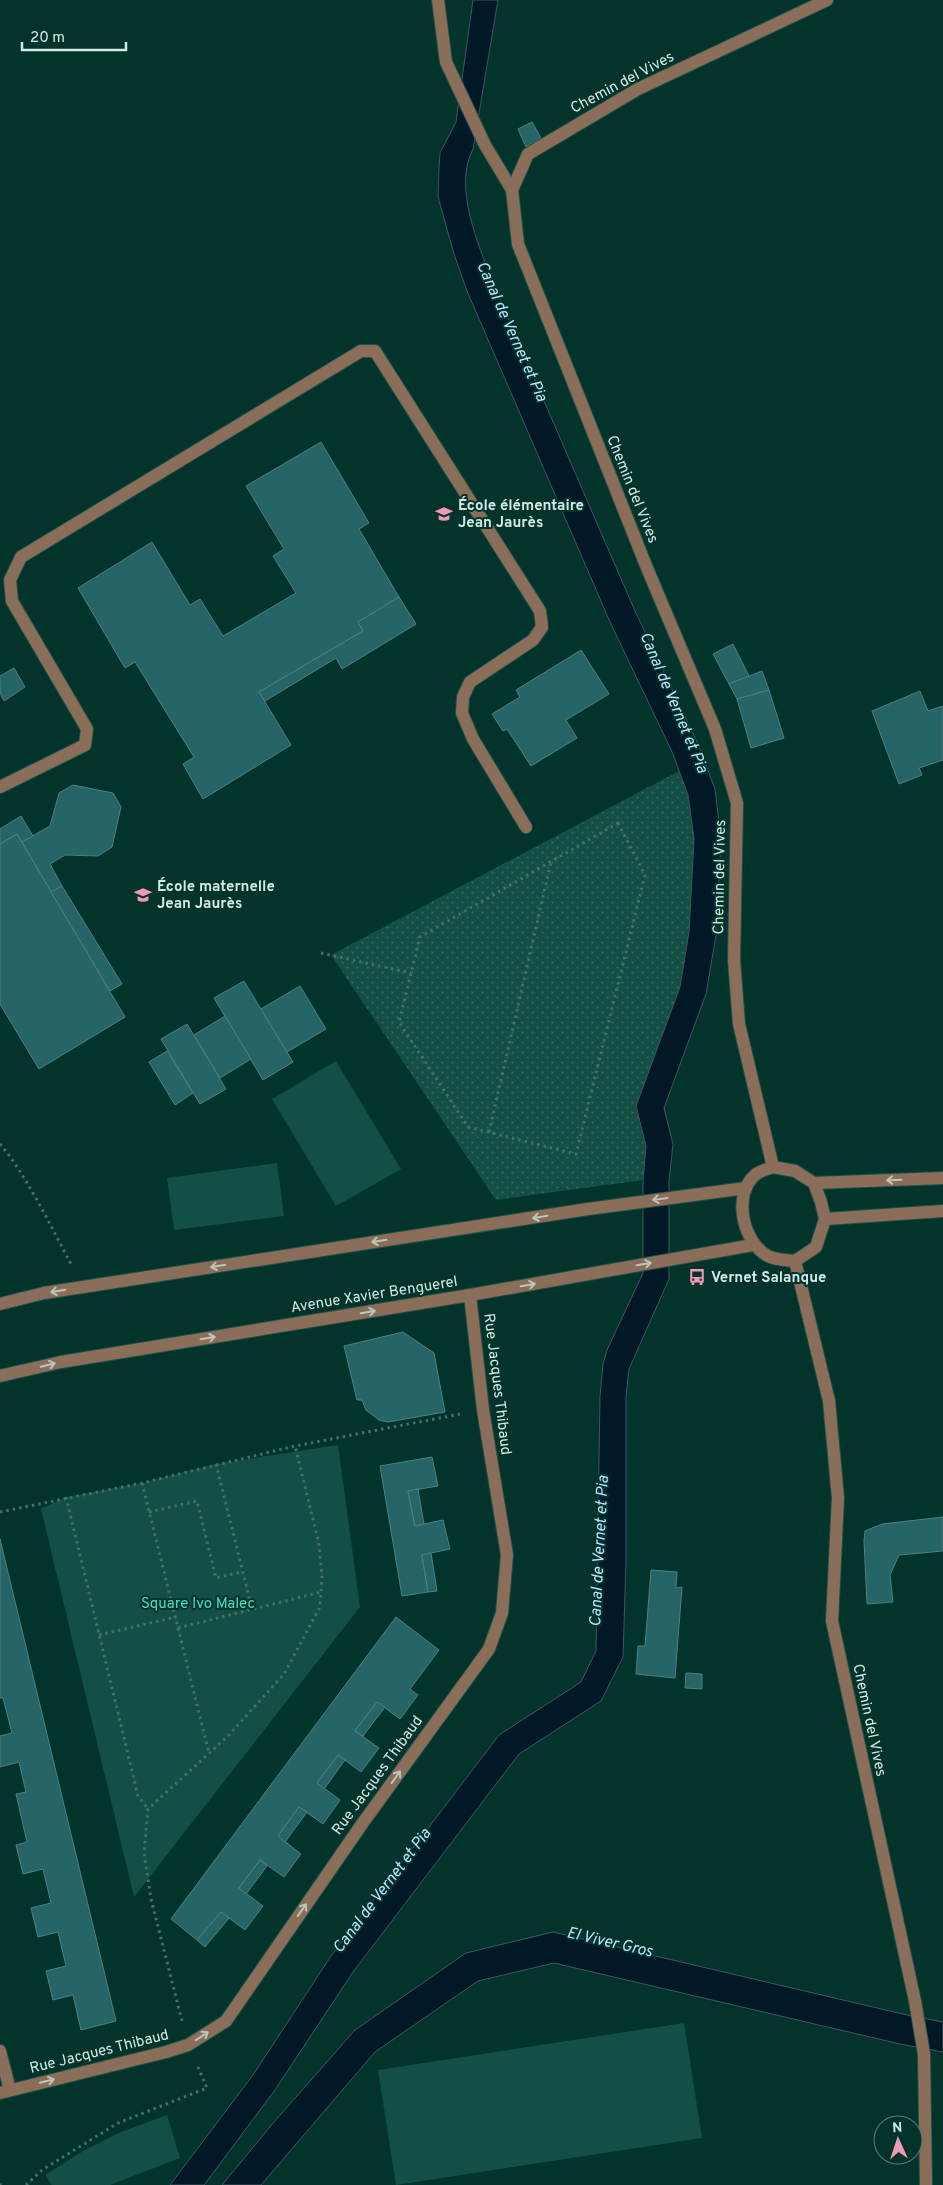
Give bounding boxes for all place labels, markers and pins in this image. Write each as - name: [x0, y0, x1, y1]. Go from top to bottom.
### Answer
- place label: École élémentaire Jean Jaurès: [458, 496, 584, 533]
- school or university icon: École élémentaire Jean Jaurès: [434, 504, 454, 524]
- place label: École maternelle Jean Jaurès: [157, 877, 275, 914]
- school or university icon: École maternelle Jean Jaurès: [133, 885, 153, 905]
- bus stop icon: Vernet Salanque: [687, 1267, 707, 1287]
- place label: Vernet Salanque: [711, 1269, 826, 1288]

